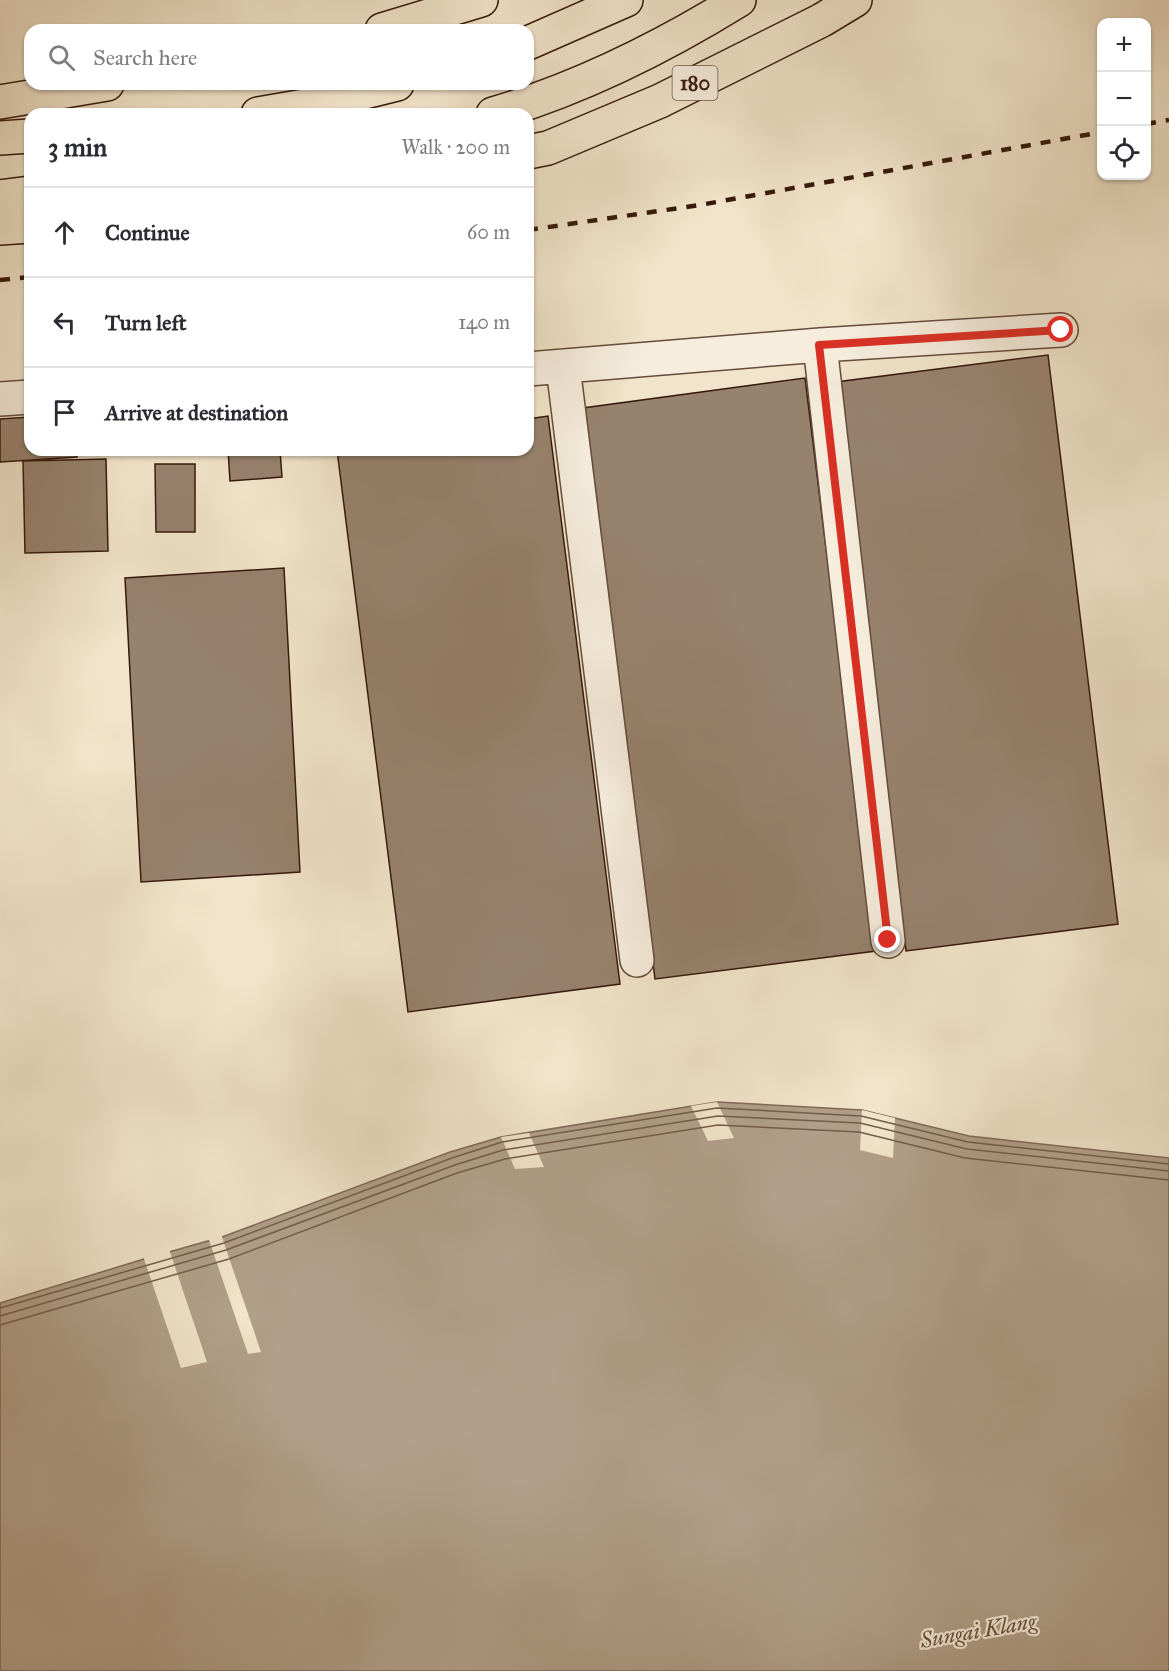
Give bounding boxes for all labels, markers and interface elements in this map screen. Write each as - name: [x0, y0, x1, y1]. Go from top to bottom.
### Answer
- map controls: [1097, 18, 1151, 180]
- button: +: [1097, 18, 1151, 72]
- search box: [24, 24, 534, 90]
- icon: search: [45, 41, 78, 74]
- text: Search here: [93, 44, 197, 71]
- road number: 180: [672, 66, 718, 100]
- button: −: [1097, 72, 1151, 126]
- button: locate: [1097, 126, 1151, 180]
- text: 3 min: [48, 131, 107, 163]
- text: Walk · 200 m: [402, 135, 510, 159]
- icon: ahead: [48, 216, 81, 249]
- text: Continue: [105, 219, 190, 246]
- text: 60 m: [467, 220, 510, 244]
- icon: left: [48, 306, 81, 339]
- text: Turn left: [105, 309, 187, 336]
- text: 140 m: [458, 310, 510, 334]
- route start: [1047, 316, 1073, 342]
- icon: arrive: [48, 396, 81, 429]
- text: Arrive at destination: [105, 399, 288, 426]
- route end: [874, 926, 900, 952]
- water label: Sungai Klang: [917, 1607, 1040, 1654]

